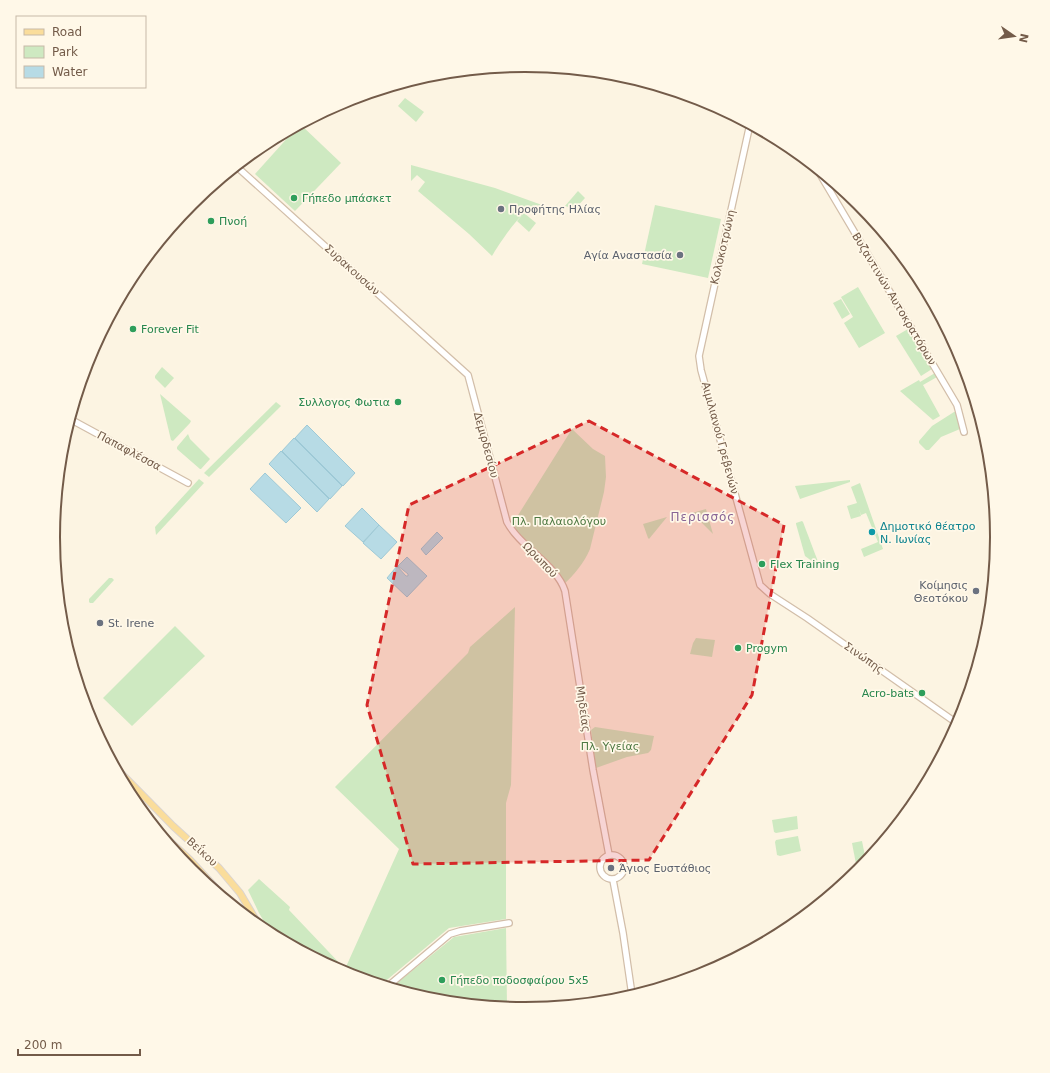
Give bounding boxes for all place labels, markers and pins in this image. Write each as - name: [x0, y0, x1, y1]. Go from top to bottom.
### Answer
- place label: Γήπεδο μπάσκετ: [302, 192, 392, 205]
- marker: Γήπεδο μπάσκετ: [289, 193, 299, 203]
- place label: Προφήτης Ηλίας: [509, 203, 601, 216]
- marker: Προφήτης Ηλίας: [496, 204, 506, 214]
- place label: Πνοή: [219, 215, 247, 228]
- marker: Πνοή: [206, 216, 216, 226]
- place label: Αγία Αναστασία: [584, 249, 672, 262]
- marker: Αγία Αναστασία: [675, 250, 685, 260]
- place label: Forever Fit: [141, 323, 200, 336]
- marker: Forever Fit: [128, 324, 138, 334]
- place label: Συλλογος Φωτια: [298, 396, 390, 409]
- marker: Συλλογος Φωτια: [393, 397, 403, 407]
- place label: Δημοτικό θέατρο Ν. Ιωνίας: [880, 520, 976, 546]
- marker: Δημοτικό θέατρο Ν. Ιωνίας: [867, 527, 877, 537]
- place label: Flex Training: [770, 558, 839, 571]
- marker: Flex Training: [757, 559, 767, 569]
- place label: Κοίμησις Θεοτόκου: [914, 579, 968, 605]
- marker: Κοίμησις Θεοτόκου: [971, 586, 981, 596]
- place label: St. Irene: [108, 617, 155, 630]
- marker: St. Irene: [95, 618, 105, 628]
- place label: Progym: [746, 642, 788, 655]
- marker: Progym: [733, 643, 743, 653]
- place label: Acro-bats: [862, 687, 914, 700]
- marker: Acro-bats: [917, 688, 927, 698]
- place label: Άγιος Ευστάθιος: [619, 862, 711, 875]
- marker: Άγιος Ευστάθιος: [606, 863, 616, 873]
- place label: Γήπεδο ποδοσφαίρου 5x5: [450, 974, 589, 987]
- marker: Γήπεδο ποδοσφαίρου 5x5: [437, 975, 447, 985]

